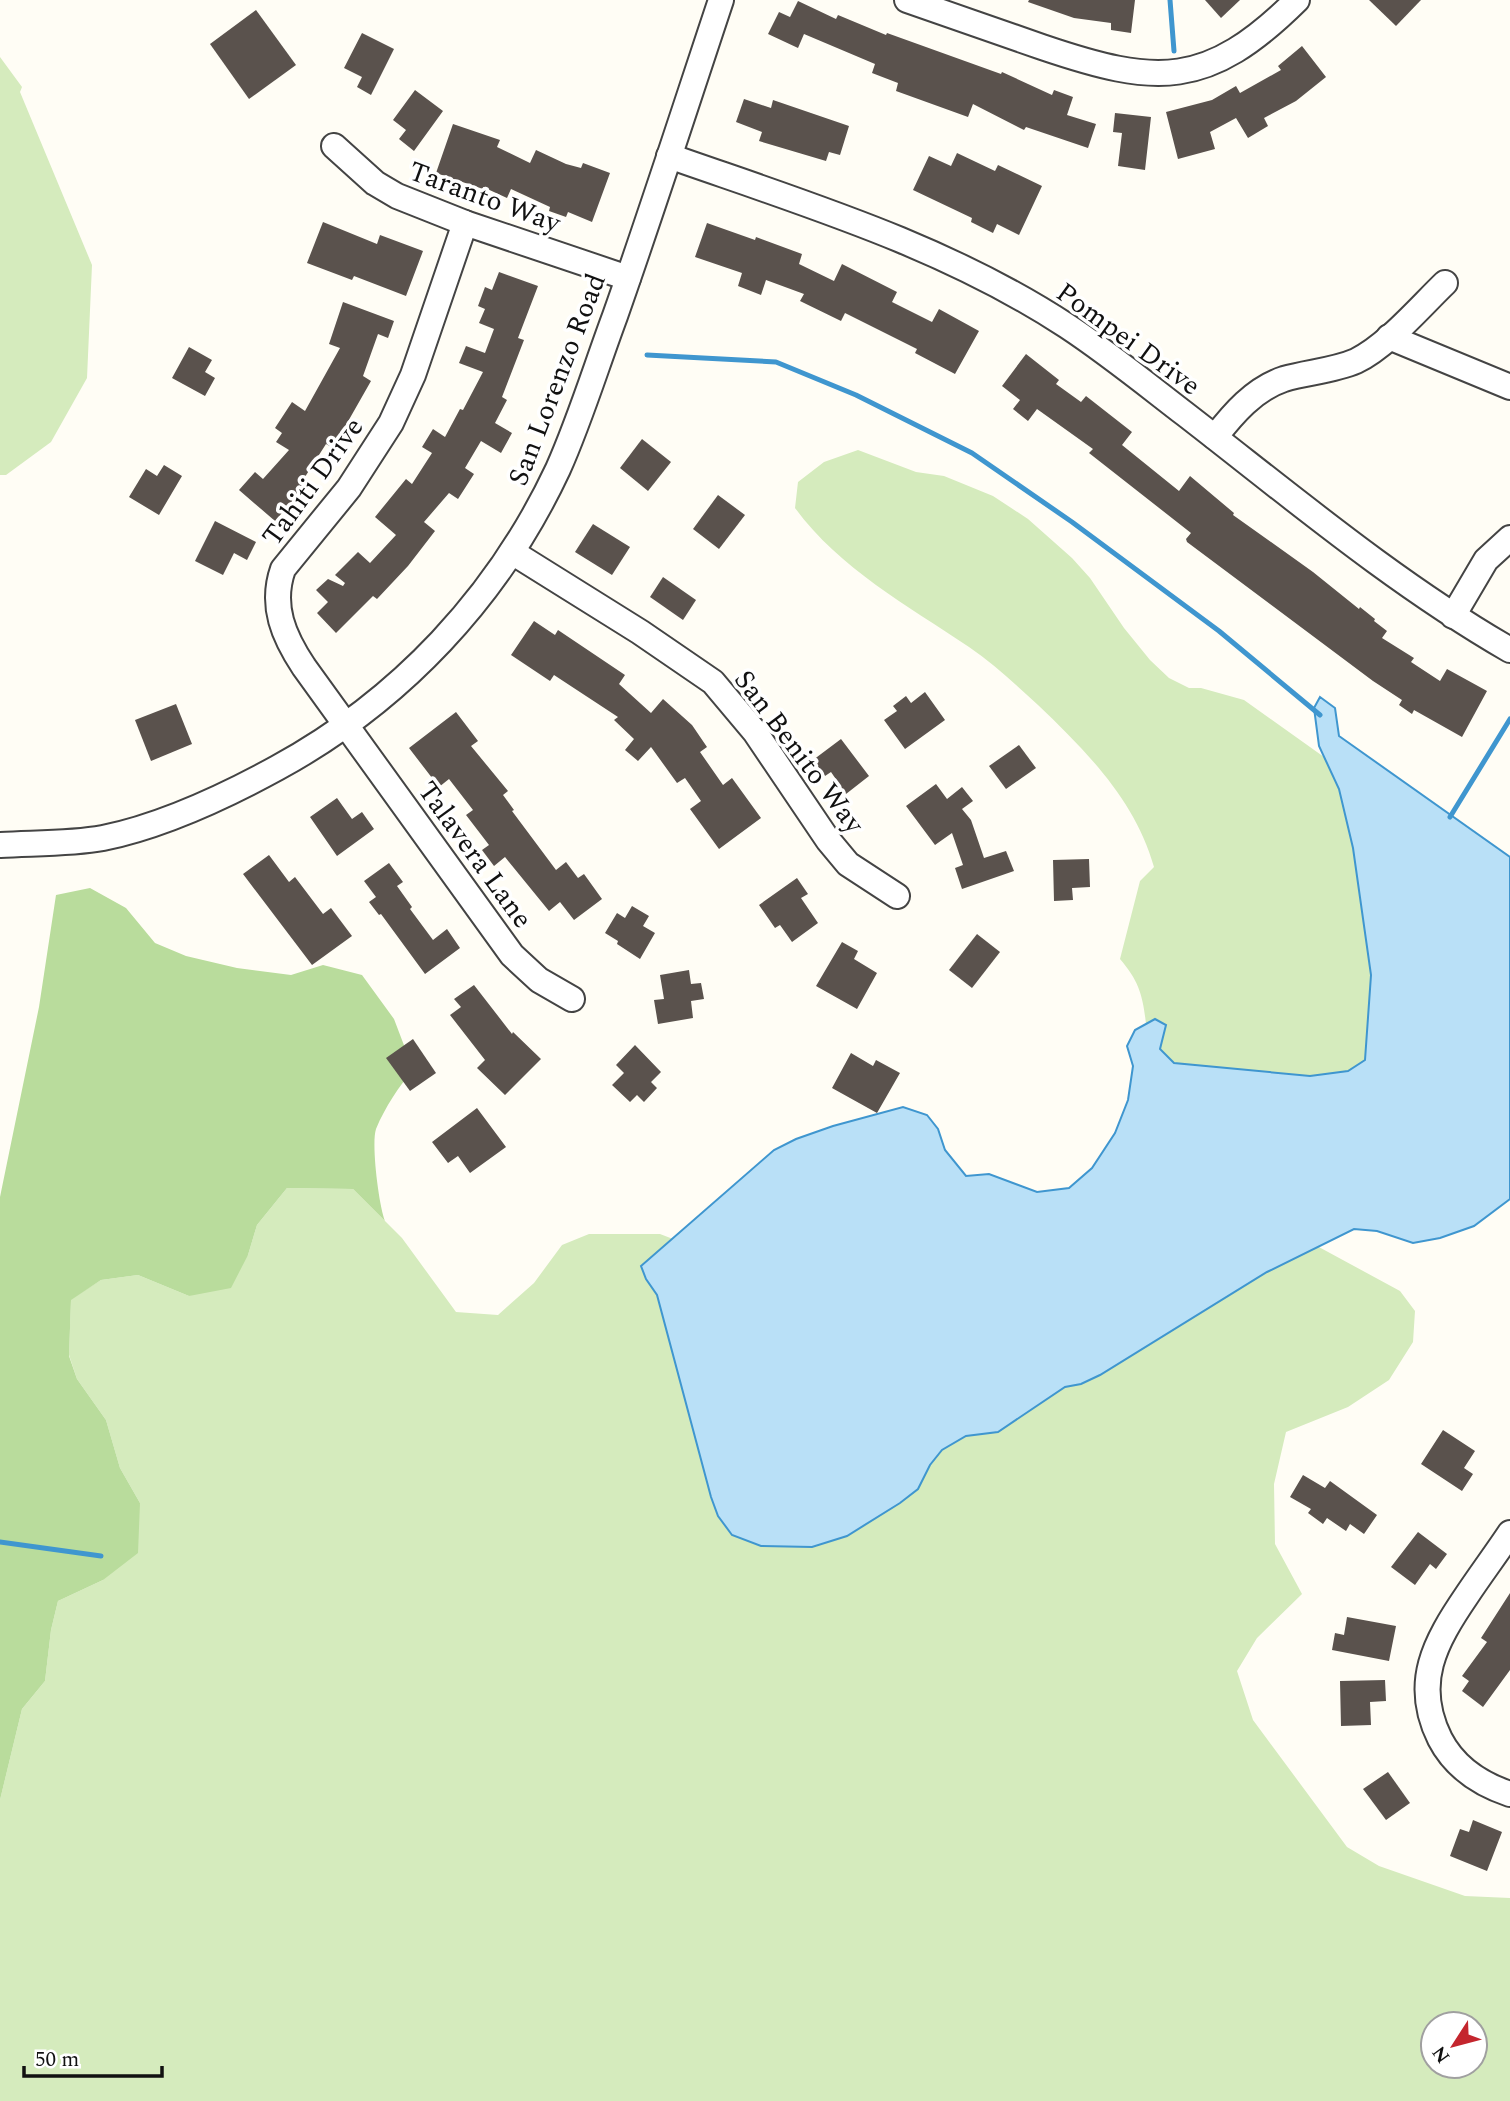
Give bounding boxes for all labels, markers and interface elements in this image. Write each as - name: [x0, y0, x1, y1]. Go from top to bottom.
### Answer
- street label: Taranto Way: [403, 150, 568, 245]
- street label: San Lorenzo Road: [497, 267, 618, 492]
- street label: Pompei Drive: [1047, 272, 1210, 407]
- street label: Tahiti Drive: [252, 408, 375, 555]
- street label: San Benito Way: [723, 661, 876, 844]
- street label: Talavera Lane: [406, 772, 543, 938]
- north arrow: [1419, 2010, 1489, 2080]
- scale bar: [24, 2035, 163, 2078]
- text: N: [1425, 2039, 1458, 2069]
- text: 50 m: [35, 2044, 79, 2076]

